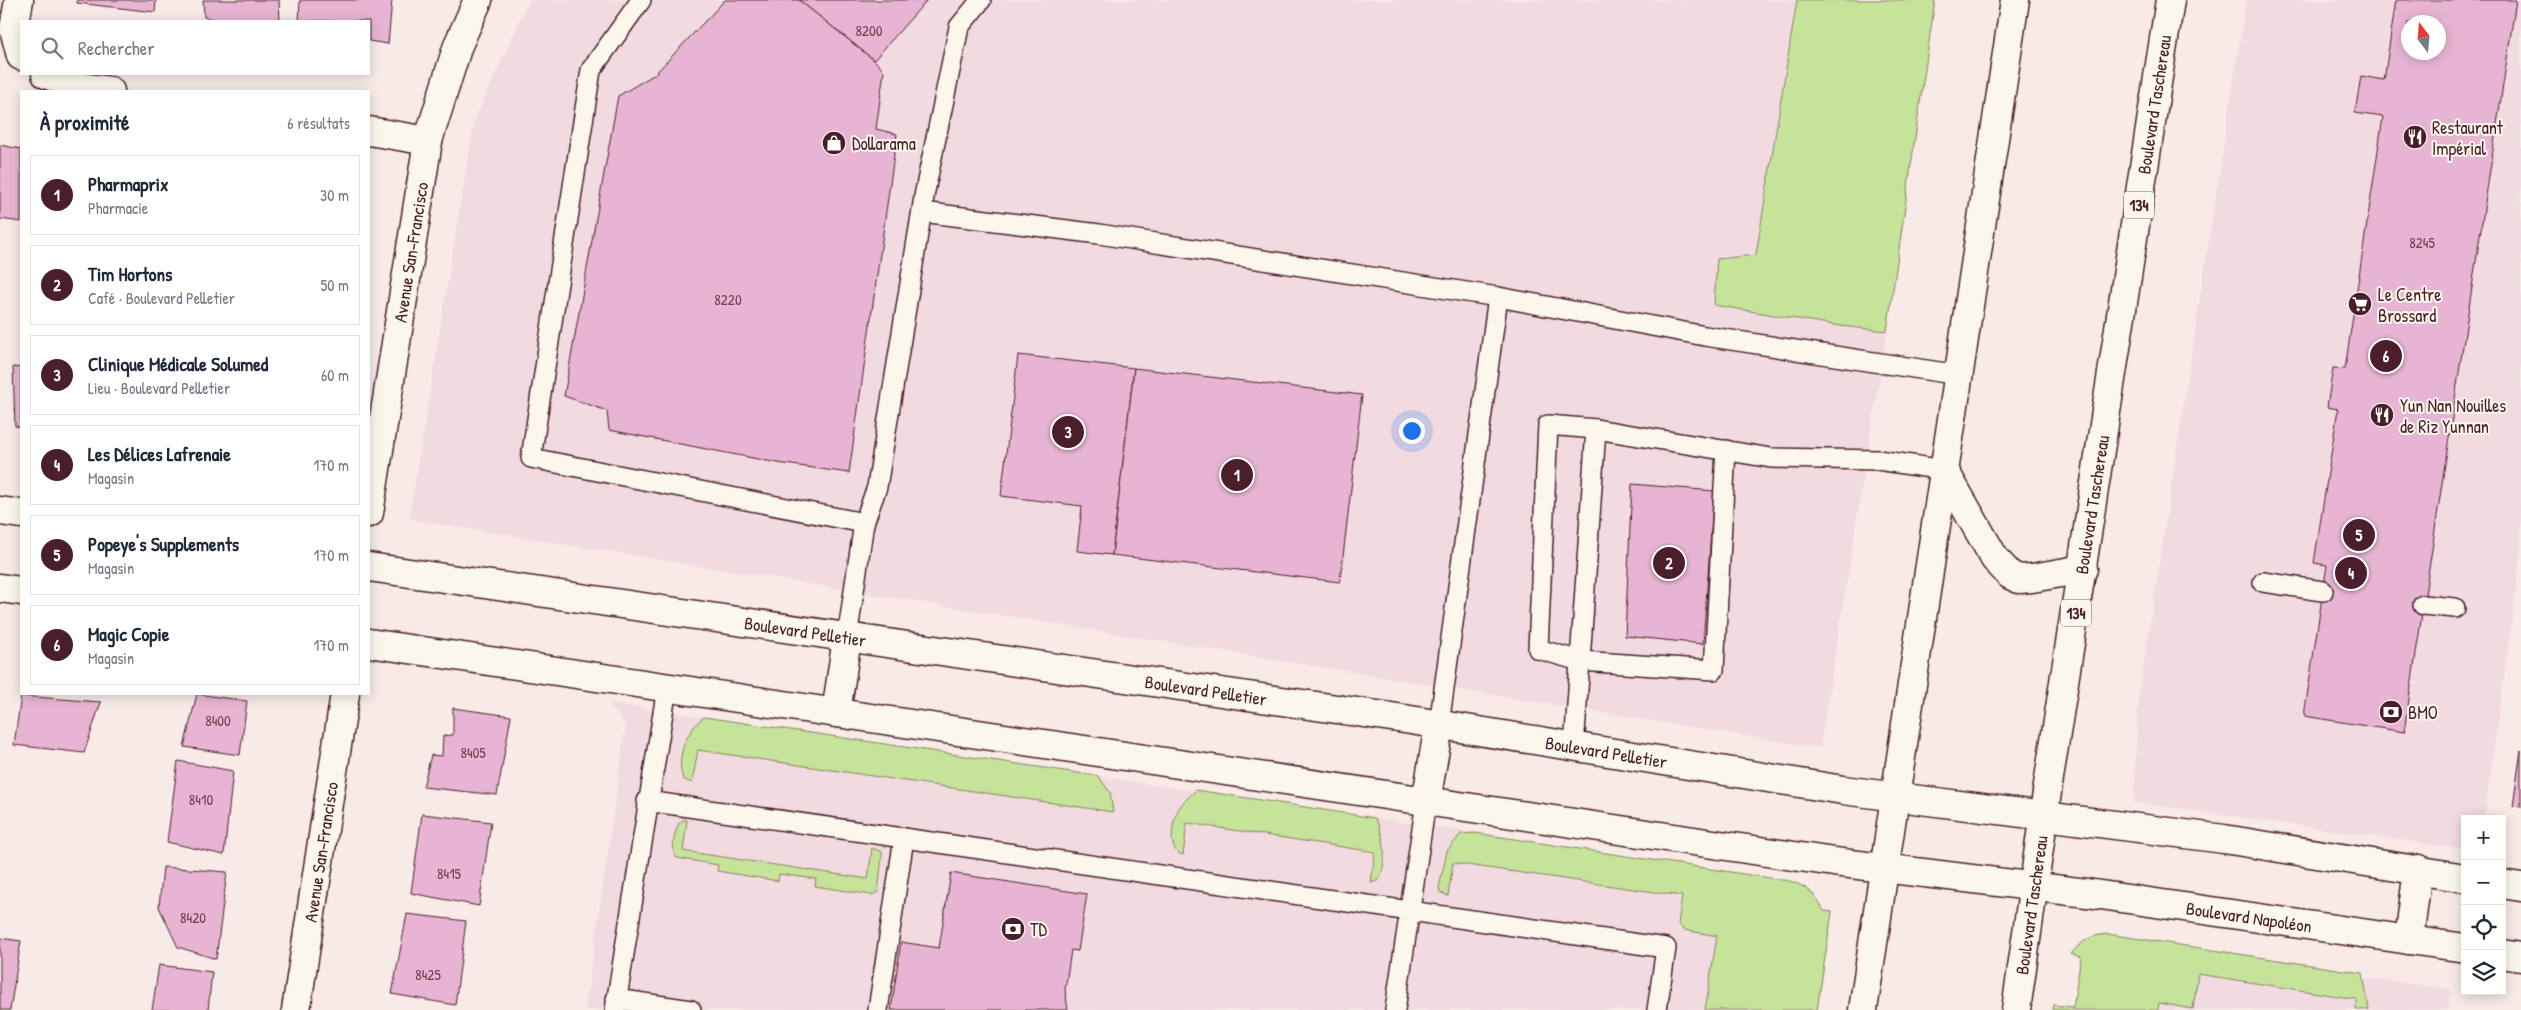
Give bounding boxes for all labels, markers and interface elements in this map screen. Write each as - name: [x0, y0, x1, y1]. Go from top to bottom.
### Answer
- north arrow: [2401, 15, 2446, 60]
- search box: [20, 20, 370, 75]
- house number: 8200: [856, 20, 883, 41]
- street label: Boulevard Taschereau: [2131, 33, 2177, 176]
- icon: search: [38, 34, 66, 62]
- text: Rechercher: [78, 35, 155, 61]
- text: À proximité: [40, 108, 129, 137]
- text: 6 résultats: [287, 112, 350, 134]
- place label: Restaurant Impérial: [2432, 115, 2504, 161]
- restaurant icon: Restaurant Impérial: [2402, 124, 2428, 150]
- shop icon: Dollarama: [821, 130, 847, 156]
- place label: Dollarama: [852, 131, 916, 156]
- text: Pharmaprix: [88, 171, 168, 197]
- street label: Avenue San-Francisco: [387, 180, 434, 324]
- text: 1: [54, 184, 60, 206]
- text: 30 m: [320, 184, 349, 206]
- road number: 134: [2124, 192, 2154, 218]
- text: Pharmacie: [88, 197, 148, 219]
- house number: 8245: [2409, 232, 2435, 253]
- text: Tim Hortons: [88, 261, 172, 287]
- text: 2: [53, 274, 61, 296]
- text: 50 m: [321, 274, 349, 296]
- place label: Le Centre Brossard: [2378, 282, 2441, 328]
- text: Café · Boulevard Pelletier: [88, 287, 235, 309]
- house number: 8220: [714, 289, 742, 310]
- supermarket icon: Le Centre Brossard: [2347, 291, 2373, 317]
- pin: 6: [2370, 337, 2402, 375]
- text: Clinique Médicale Solumed: [88, 351, 268, 377]
- text: 3: [53, 364, 61, 386]
- text: 60 m: [321, 364, 349, 386]
- text: Lieu · Boulevard Pelletier: [88, 377, 230, 399]
- place label: Yun Nan Nouilles de Riz Yunnan: [2400, 393, 2506, 439]
- restaurant icon: Yun Nan Nouilles de Riz Yunnan: [2369, 402, 2395, 428]
- pin: 3: [1052, 413, 1084, 451]
- your location: [1399, 418, 1425, 444]
- street label: Boulevard Taschereau: [2068, 433, 2115, 576]
- text: Les Délices Lafrenaie: [88, 441, 231, 467]
- text: 4: [54, 454, 60, 476]
- text: 170 m: [314, 454, 349, 476]
- pin: 1: [1221, 456, 1253, 494]
- text: Magasin: [88, 467, 134, 489]
- pin: 5: [2343, 516, 2375, 554]
- text: Popeye's Supplements: [88, 531, 239, 557]
- text: 5: [54, 544, 60, 566]
- text: 170 m: [314, 544, 349, 566]
- pin: 2: [1653, 544, 1685, 582]
- pin: 4: [2335, 554, 2367, 592]
- text: Magasin: [88, 557, 134, 579]
- road number: 134: [2061, 600, 2091, 626]
- street label: Boulevard Pelletier: [743, 610, 868, 652]
- text: Magic Copie: [88, 621, 169, 647]
- text: 6: [54, 634, 60, 656]
- text: 170 m: [314, 634, 349, 656]
- text: Magasin: [88, 647, 134, 669]
- street label: Boulevard Pelletier: [1143, 669, 1269, 711]
- bank icon: BMO: [2378, 699, 2404, 725]
- place label: BMO: [2408, 700, 2438, 725]
- house number: 8400: [205, 710, 231, 731]
- street label: Boulevard Pelletier: [1544, 730, 1669, 774]
- house number: 8405: [460, 742, 486, 763]
- street label: Avenue San-Francisco: [297, 780, 344, 924]
- house number: 8410: [189, 789, 213, 810]
- map controls: [2461, 815, 2506, 995]
- button: +: [2461, 815, 2506, 860]
- street label: Boulevard Taschereau: [2009, 834, 2053, 976]
- button: −: [2461, 860, 2506, 905]
- house number: 8415: [437, 863, 462, 884]
- street label: Boulevard Napoléon: [2185, 895, 2314, 938]
- button: locate: [2461, 905, 2506, 950]
- house number: 8420: [180, 907, 206, 928]
- bank icon: TD: [1000, 916, 1026, 942]
- place label: TD: [1030, 917, 1047, 942]
- button: layers: [2461, 950, 2506, 995]
- house number: 8425: [415, 964, 441, 985]

